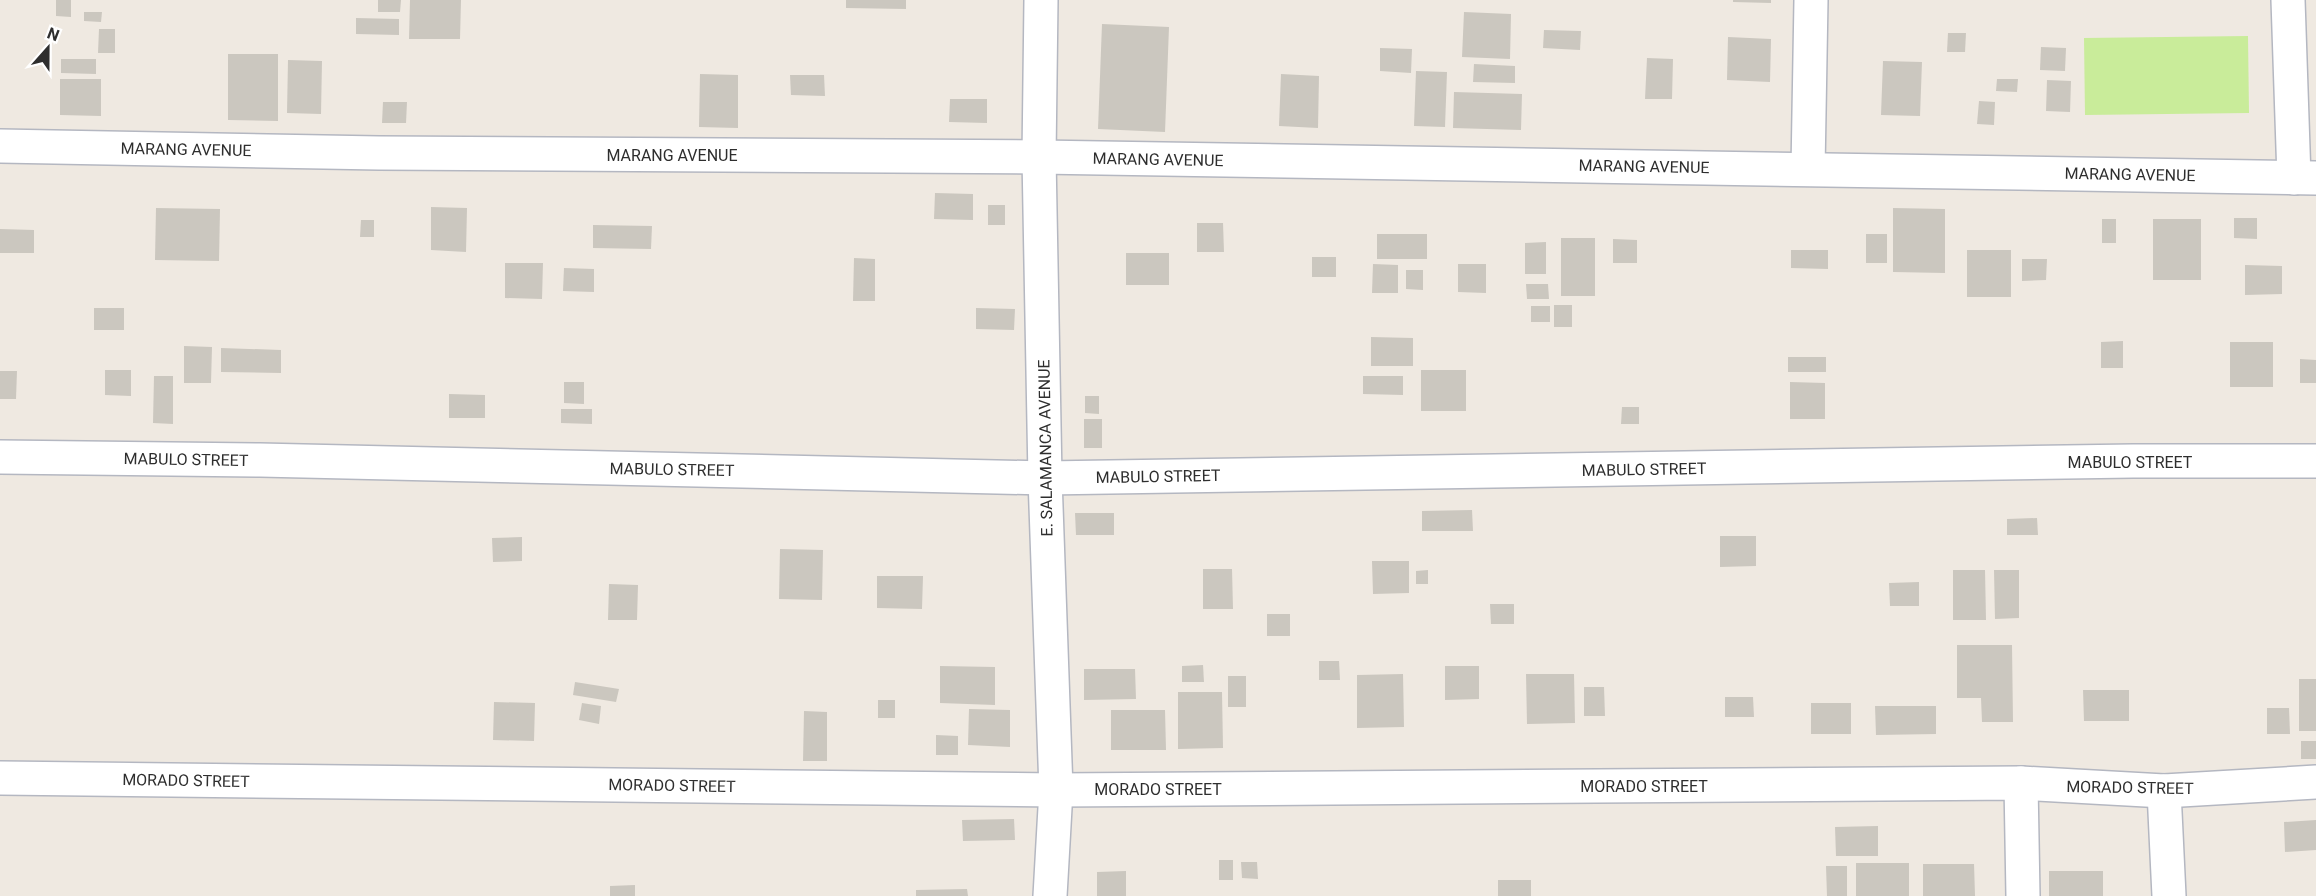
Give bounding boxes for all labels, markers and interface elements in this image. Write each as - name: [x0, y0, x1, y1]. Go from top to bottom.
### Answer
- north arrow: [18, 18, 78, 78]
- text: N: [45, 24, 62, 45]
- street label: MARANG AVENUE: [120, 139, 252, 160]
- street label: MARANG AVENUE: [606, 146, 738, 165]
- street label: MARANG AVENUE: [1092, 149, 1224, 170]
- street label: MARANG AVENUE: [1578, 156, 1710, 177]
- street label: MARANG AVENUE: [2064, 164, 2196, 185]
- street label: E. SALAMANCA AVENUE: [1034, 359, 1057, 537]
- street label: MABULO STREET: [123, 449, 249, 470]
- street label: MABULO STREET: [2068, 453, 2193, 472]
- street label: MABULO STREET: [609, 459, 735, 480]
- street label: MABULO STREET: [1581, 459, 1707, 480]
- street label: MABULO STREET: [1095, 466, 1221, 487]
- street label: MORADO STREET: [122, 770, 250, 791]
- street label: MORADO STREET: [608, 775, 736, 796]
- street label: MORADO STREET: [1580, 777, 1708, 796]
- street label: MORADO STREET: [2066, 777, 2194, 798]
- street label: MORADO STREET: [1094, 780, 1222, 799]

